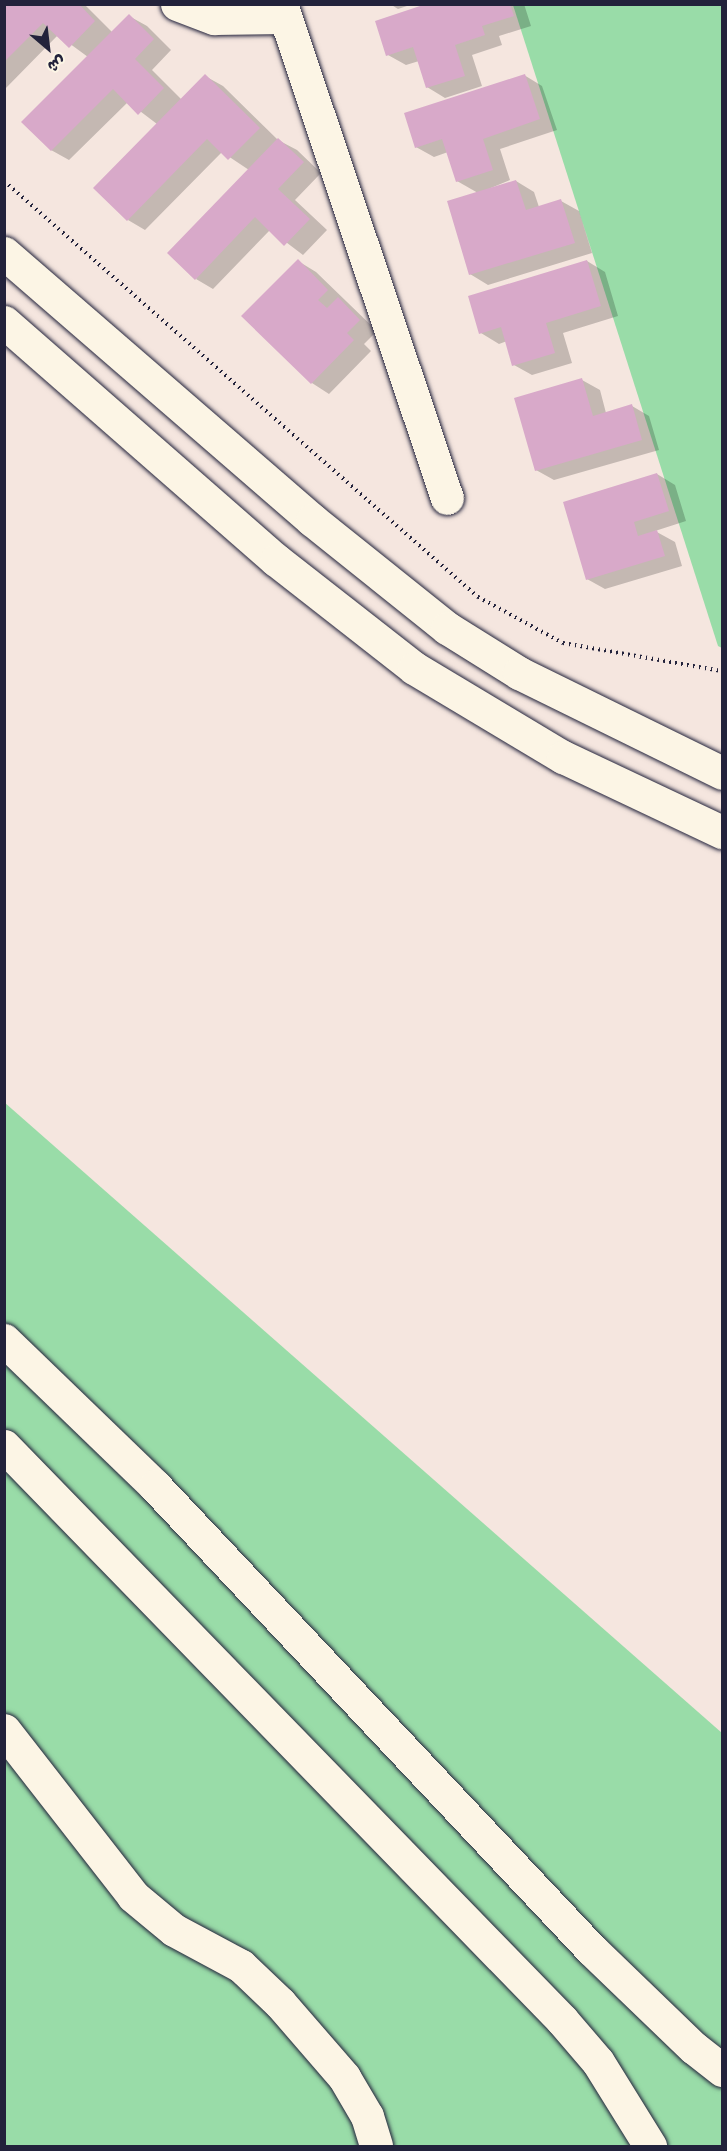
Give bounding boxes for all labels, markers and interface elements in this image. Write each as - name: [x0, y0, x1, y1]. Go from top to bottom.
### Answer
- north arrow: [18, 18, 78, 78]
- text: ش: [44, 52, 69, 77]

